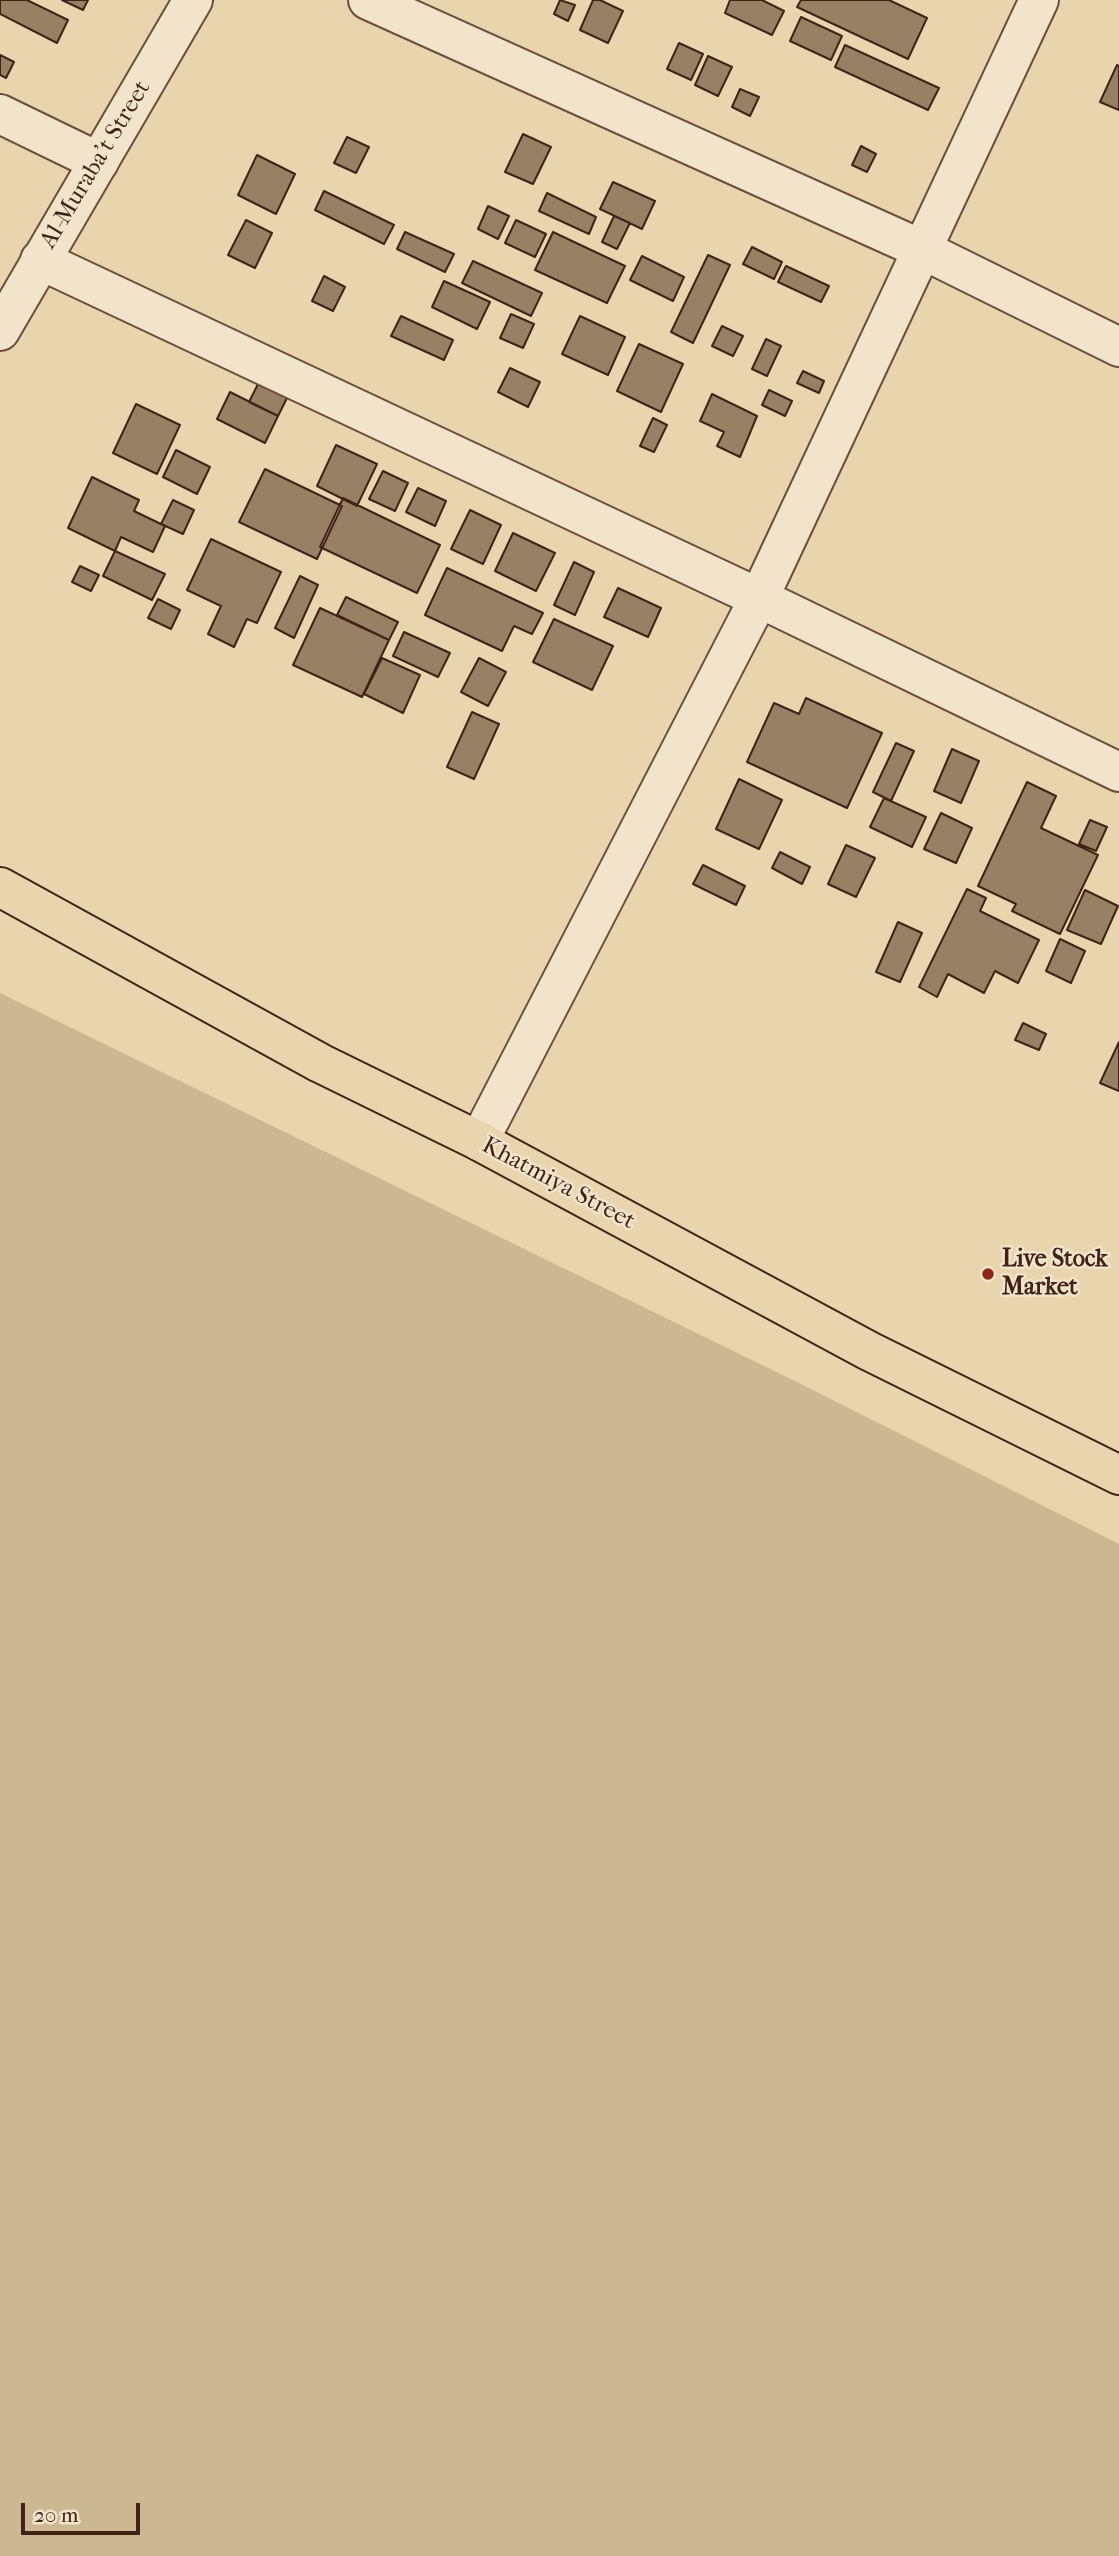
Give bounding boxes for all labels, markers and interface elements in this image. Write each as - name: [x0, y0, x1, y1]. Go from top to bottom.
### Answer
- street label: Al-Muraba't Street: [35, 76, 157, 254]
- street label: Khatmiya Street: [476, 1132, 640, 1236]
- place label: Live Stock Market: [1002, 1246, 1108, 1302]
- marker: Live Stock Market: [980, 1266, 996, 1282]
- scale bar: [24, 2490, 144, 2534]
- text: 20 m: [34, 2503, 78, 2527]

